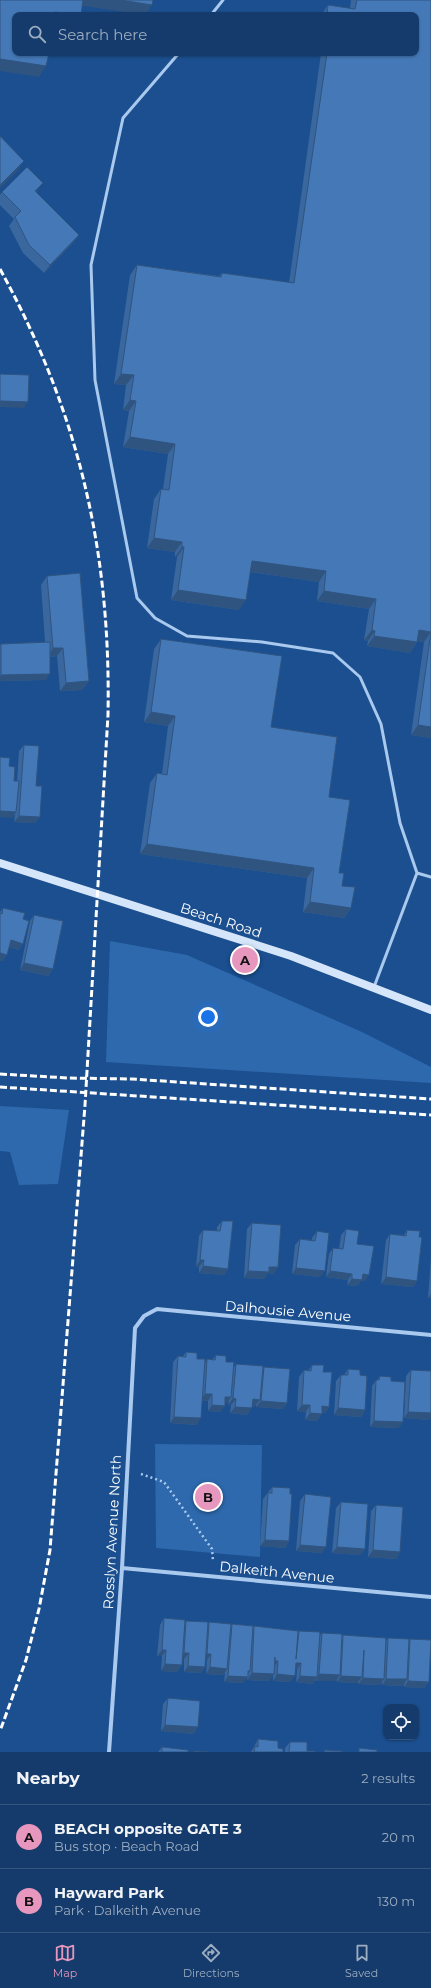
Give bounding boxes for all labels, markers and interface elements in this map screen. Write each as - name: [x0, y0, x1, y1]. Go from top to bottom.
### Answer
- search box: [12, 12, 419, 56]
- icon: search: [26, 23, 48, 45]
- text: Search here: [58, 25, 147, 44]
- street label: Beach Road: [178, 898, 264, 942]
- pin: A: [232, 945, 258, 975]
- your location: [198, 1007, 218, 1027]
- street label: Dalhousie Avenue: [224, 1297, 352, 1325]
- street label: Rosslyn Avenue North: [99, 1454, 125, 1610]
- pin: B: [195, 1482, 221, 1512]
- street label: Dalkeith Avenue: [219, 1557, 335, 1587]
- map controls: [383, 1704, 419, 1740]
- button: locate: [383, 1704, 419, 1740]
- text: Nearby: [16, 1768, 80, 1788]
- text: 2 results: [361, 1770, 415, 1786]
- text: BEACH opposite GATE 3: [54, 1819, 242, 1838]
- text: A: [24, 1829, 34, 1845]
- text: 20 m: [382, 1829, 415, 1845]
- text: Bus stop · Beach Road: [54, 1838, 199, 1854]
- text: Hayward Park: [54, 1883, 164, 1902]
- text: B: [24, 1893, 34, 1909]
- text: 130 m: [377, 1893, 415, 1909]
- text: Park · Dalkeith Avenue: [54, 1902, 201, 1918]
- tab: Map: [53, 1942, 77, 1980]
- tab: Directions: [183, 1942, 239, 1980]
- tab: Saved: [345, 1942, 378, 1980]

